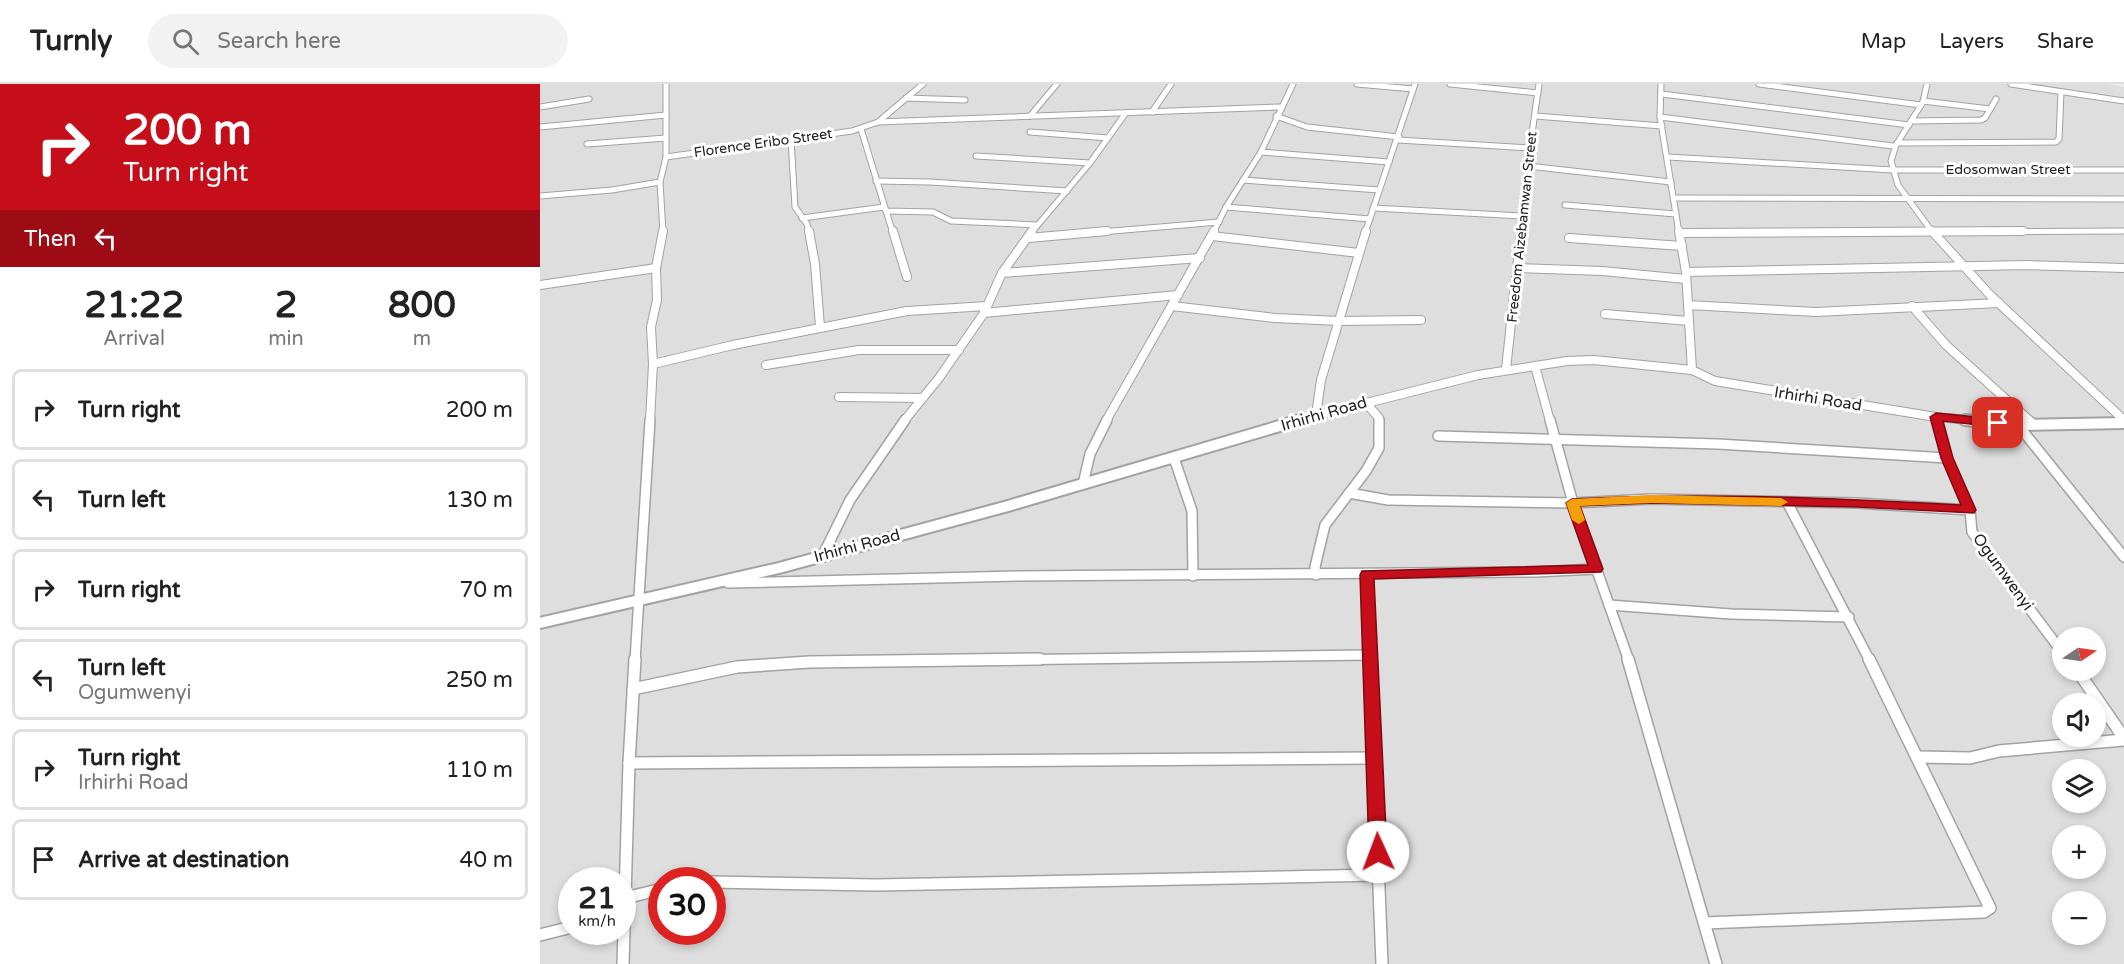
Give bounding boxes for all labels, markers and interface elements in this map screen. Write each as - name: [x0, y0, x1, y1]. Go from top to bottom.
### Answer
- search box: [148, 14, 568, 68]
- text: Turnly: [30, 24, 112, 58]
- icon: search: [169, 25, 202, 58]
- text: Search here: [217, 28, 341, 54]
- text: Map: [1861, 29, 1906, 54]
- text: Layers: [1939, 29, 2004, 54]
- text: Share: [2037, 29, 2094, 54]
- text: 200 m: [123, 105, 252, 156]
- icon: right: [24, 108, 102, 186]
- street label: Florence Eribo Street: [693, 125, 834, 161]
- street label: Freedom Aizebamwan Street: [1504, 130, 1541, 323]
- text: Turn right: [123, 156, 249, 189]
- street label: Edosomwan Street: [1945, 161, 2071, 178]
- icon: left: [89, 222, 122, 255]
- text: Then: [24, 226, 77, 252]
- text: 21:22: [84, 284, 184, 327]
- text: 2: [275, 284, 297, 327]
- text: 800: [388, 284, 456, 327]
- text: Arrival: [103, 327, 165, 351]
- text: min: [268, 327, 304, 351]
- text: m: [413, 327, 431, 351]
- street label: Irhirhi Road: [1773, 382, 1863, 416]
- street label: Irhirhi Road: [1279, 392, 1369, 436]
- icon: right: [27, 393, 60, 426]
- text: Turn right: [78, 397, 180, 423]
- text: 200 m: [446, 397, 513, 423]
- pin: [1972, 397, 2023, 448]
- icon: arrive: [1981, 406, 2014, 439]
- icon: left: [27, 483, 60, 516]
- text: Turn left: [78, 487, 166, 513]
- text: 130 m: [446, 487, 513, 513]
- street label: Irhirhi Road: [812, 525, 902, 567]
- street label: Ogumwenyi: [1968, 529, 2038, 615]
- icon: right: [27, 573, 60, 606]
- text: Turn right: [78, 577, 180, 603]
- text: 70 m: [459, 577, 513, 603]
- north arrow: [2052, 627, 2106, 681]
- map controls: [2052, 627, 2106, 945]
- text: Turn left: [78, 655, 166, 681]
- icon: left: [27, 663, 60, 696]
- text: 250 m: [446, 667, 513, 693]
- text: Ogumwenyi: [78, 681, 192, 705]
- button: sound: [2052, 693, 2106, 747]
- text: Turn right: [78, 745, 180, 771]
- icon: right: [27, 753, 60, 786]
- text: 110 m: [446, 757, 513, 783]
- button: layers: [2052, 759, 2106, 813]
- text: Irhirhi Road: [78, 771, 189, 795]
- position arrow: [1346, 820, 1410, 884]
- button: +: [2052, 825, 2106, 879]
- icon: arrive: [27, 843, 60, 876]
- text: Arrive at destination: [78, 847, 289, 873]
- text: 40 m: [459, 847, 513, 873]
- speed limit sign: 30: [648, 867, 726, 945]
- text: 21: [578, 880, 616, 917]
- button: −: [2052, 891, 2106, 945]
- text: km/h: [578, 912, 616, 930]

